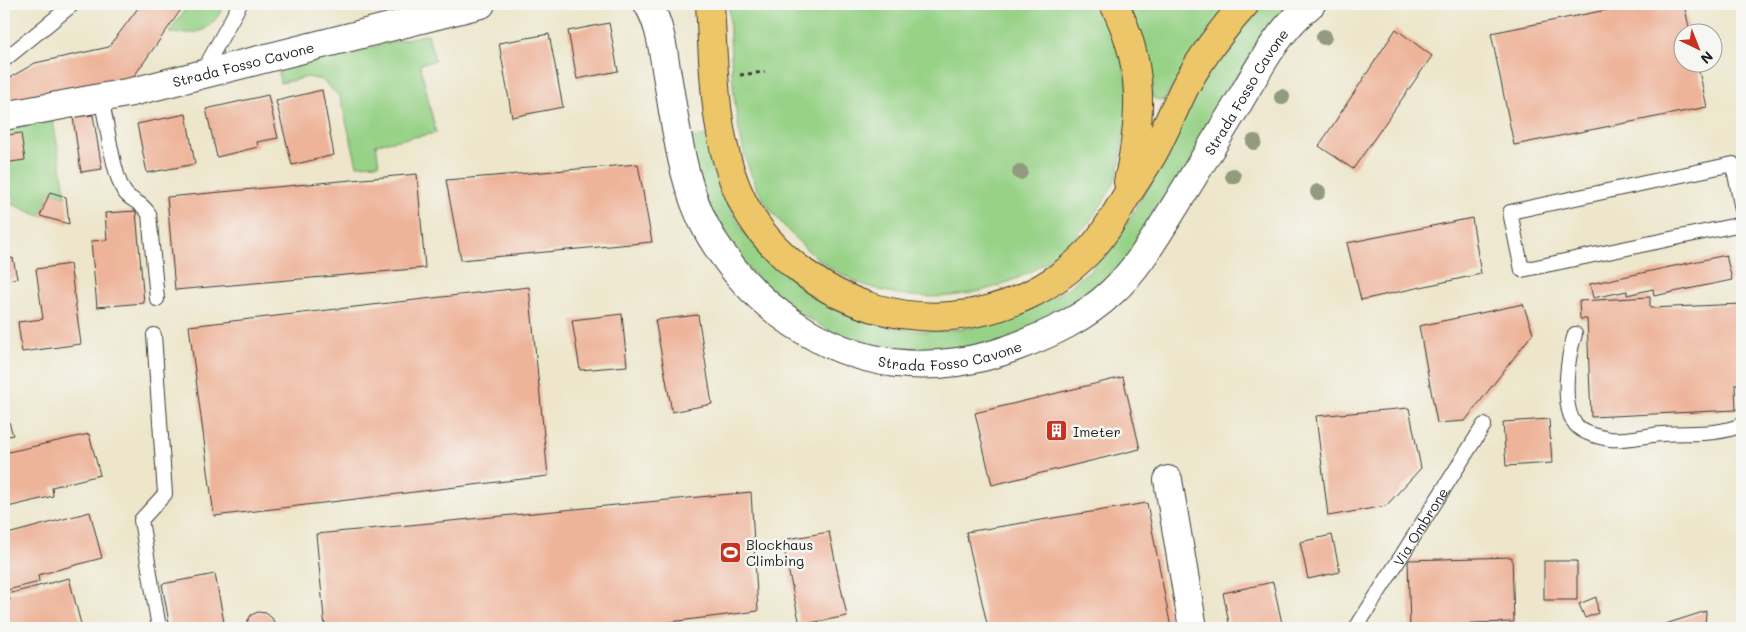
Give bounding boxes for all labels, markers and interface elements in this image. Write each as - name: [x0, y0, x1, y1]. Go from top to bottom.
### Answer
- north arrow: [1674, 22, 1724, 72]
- street label: Strada Fosso Cavone: [1199, 24, 1292, 158]
- street label: Strada Fosso Cavone: [170, 37, 316, 91]
- text: N: [1697, 47, 1718, 68]
- street label: Strada Fosso Cavone: [877, 336, 1024, 374]
- building icon: Imeter: [1045, 419, 1069, 443]
- place label: Imeter: [1073, 422, 1121, 441]
- street label: Via Ombrone: [1388, 484, 1452, 569]
- place label: Blockhaus Climbing: [746, 535, 813, 570]
- sports icon: Blockhaus Climbing: [718, 540, 742, 564]

